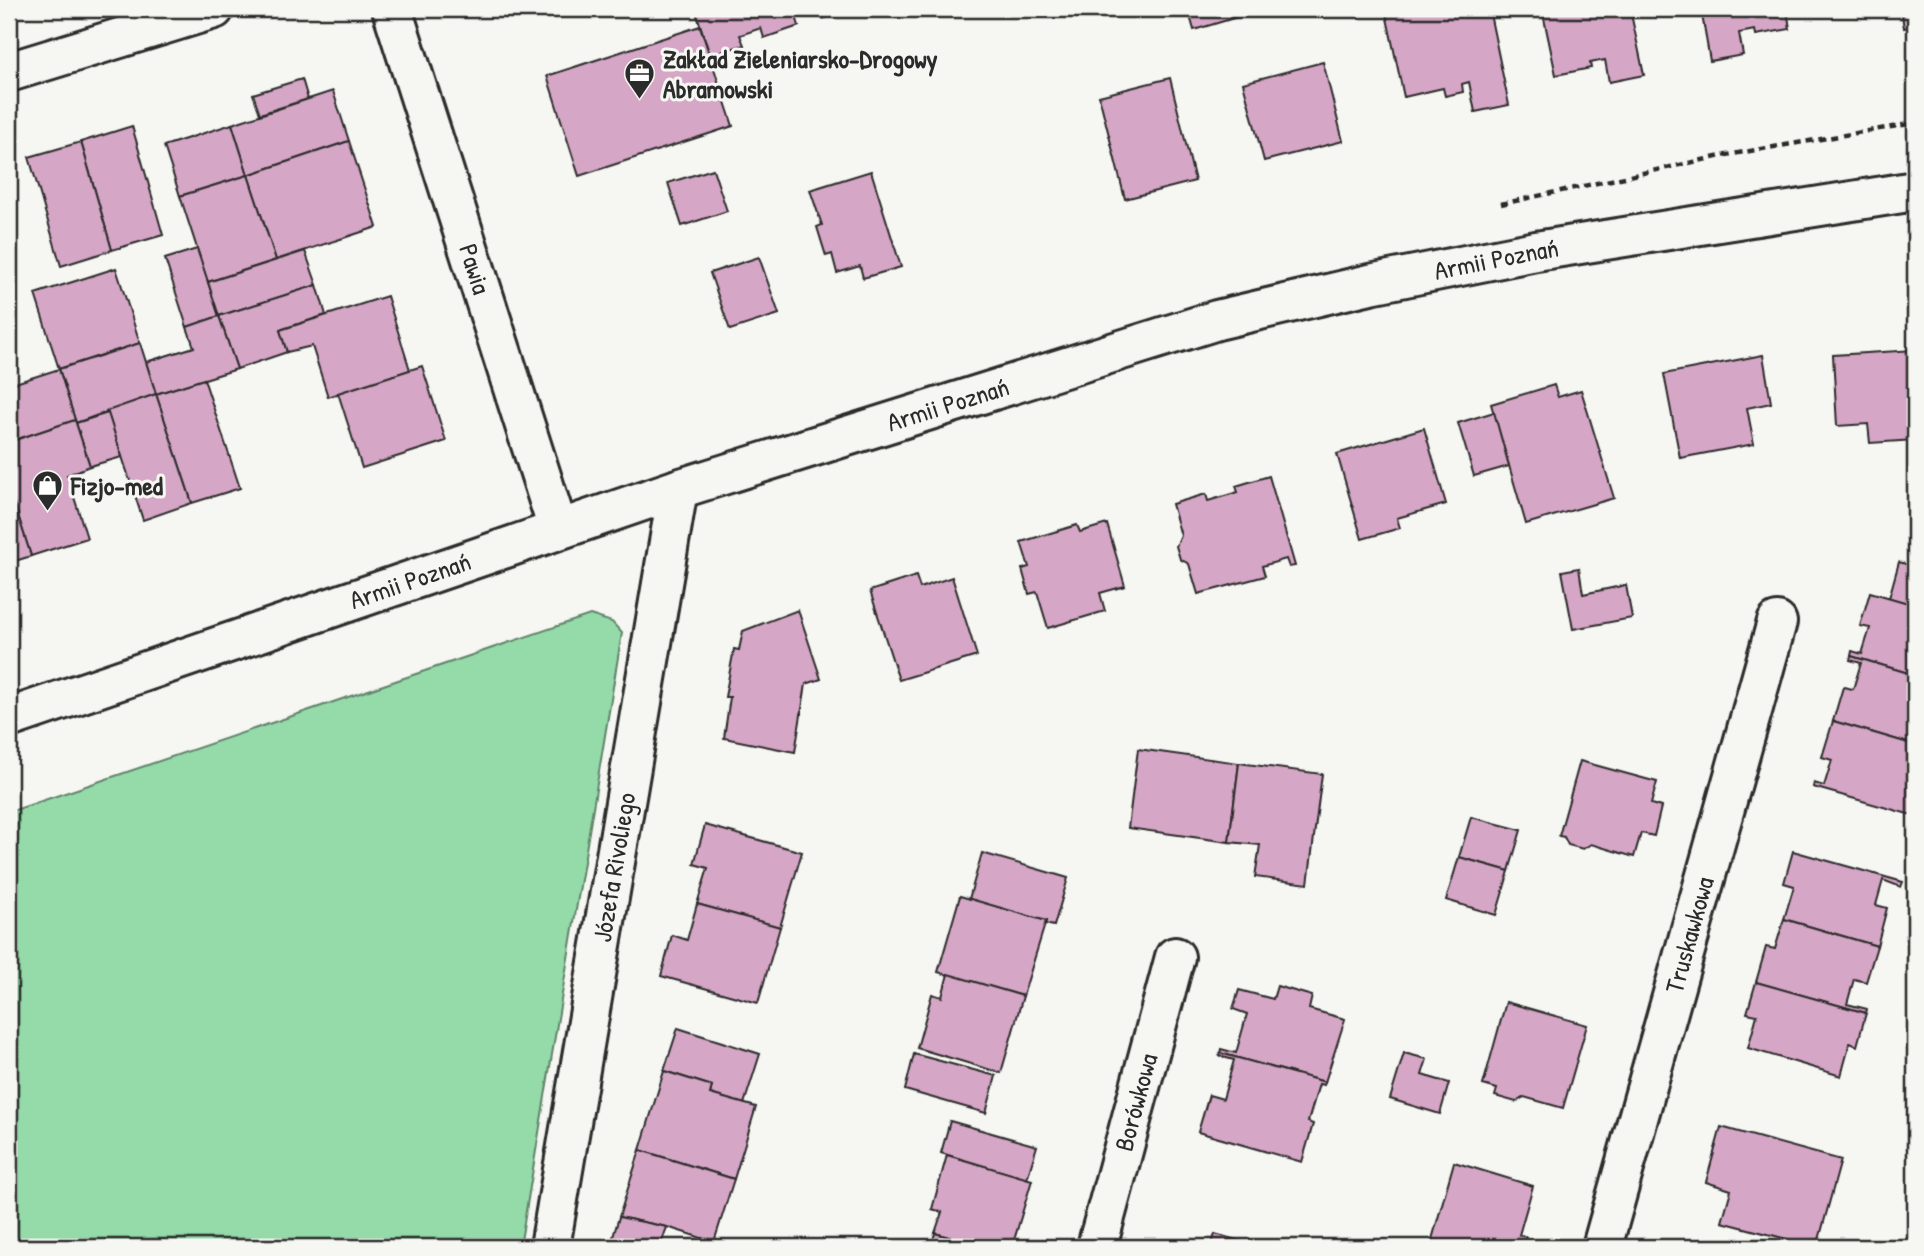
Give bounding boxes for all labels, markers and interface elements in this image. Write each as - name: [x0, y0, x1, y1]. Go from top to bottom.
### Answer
- place label: Zakład Zieleniarsko-Drogowy Abramowski: [663, 41, 937, 106]
- office icon: Zakład Zieleniarsko-Drogowy Abramowski: [623, 57, 657, 101]
- street label: Armii Poznań: [1431, 230, 1561, 288]
- street label: Pawia: [451, 239, 500, 298]
- street label: Armii Poznań: [882, 368, 1013, 439]
- place label: Fizjo-med: [70, 468, 164, 503]
- shop icon: Fizjo-med: [31, 469, 65, 513]
- street label: Armii Poznań: [345, 543, 475, 617]
- street label: Józefa Rivoliego: [584, 790, 643, 945]
- street label: Truskawkowa: [1656, 873, 1722, 997]
- street label: Borówkowa: [1106, 1049, 1165, 1155]

